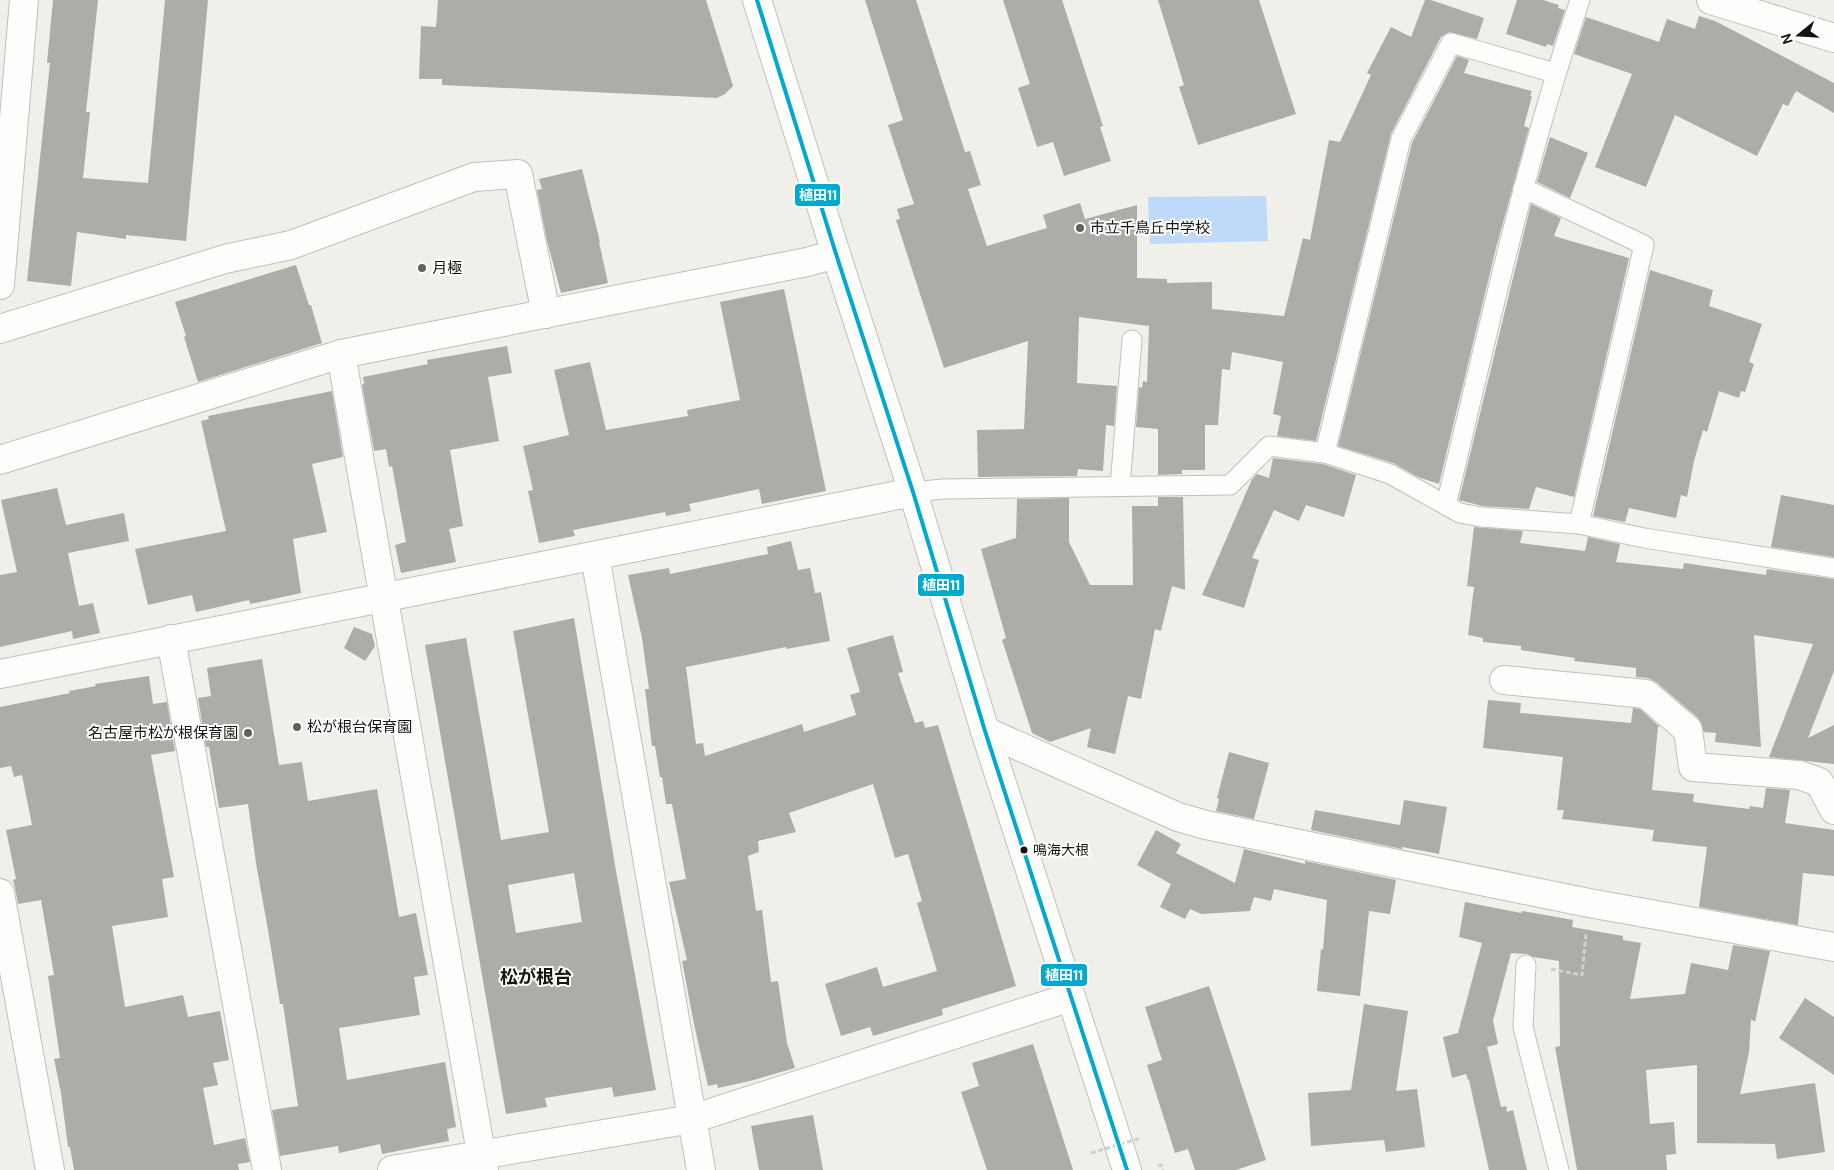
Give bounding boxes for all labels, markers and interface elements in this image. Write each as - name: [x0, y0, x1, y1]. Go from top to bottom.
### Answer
- north arrow: [1774, 10, 1824, 60]
- text: N: [1776, 31, 1797, 47]
- line badge: 植田11: [794, 183, 841, 207]
- text: 植田11: [799, 186, 837, 204]
- place label: 市立千鳥丘中学校: [1090, 218, 1210, 238]
- marker: 市立千鳥丘中学校: [1074, 222, 1086, 234]
- place label: 月極: [432, 258, 462, 278]
- marker: 月極: [416, 262, 428, 274]
- line badge: 植田11: [917, 573, 965, 597]
- text: 植田11: [922, 576, 960, 594]
- place label: 松が根台保育園: [307, 717, 412, 737]
- marker: 松が根台保育園: [291, 721, 303, 733]
- place label: 名古屋市松が根保育園: [88, 723, 238, 743]
- marker: 名古屋市松が根保育園: [242, 727, 254, 739]
- place label: 鳴海大根: [1033, 841, 1089, 859]
- marker: 鳴海大根: [1019, 845, 1029, 855]
- line badge: 植田11: [1040, 963, 1088, 987]
- district label: 松が根台: [500, 965, 572, 989]
- text: 植田11: [1045, 966, 1083, 984]

